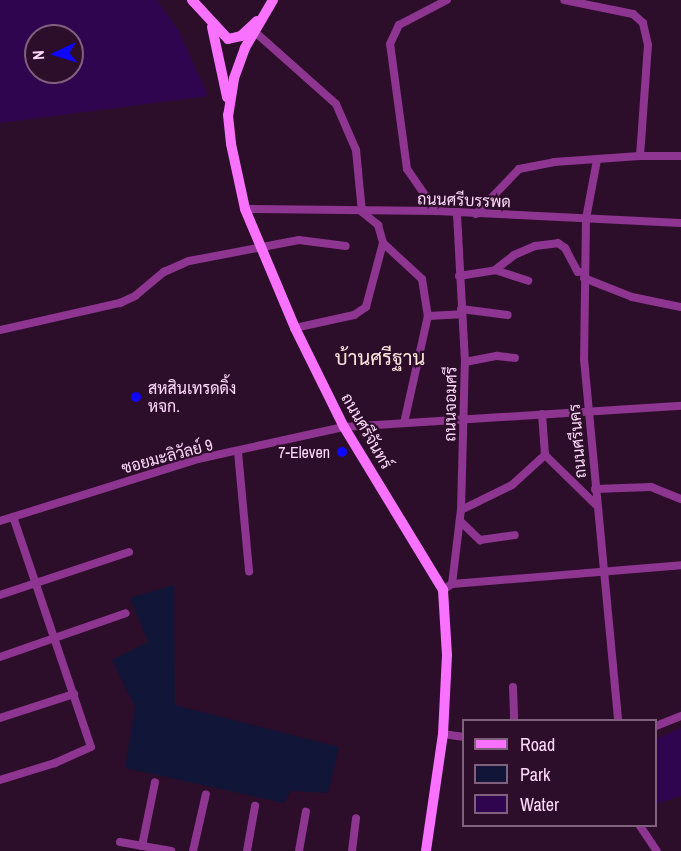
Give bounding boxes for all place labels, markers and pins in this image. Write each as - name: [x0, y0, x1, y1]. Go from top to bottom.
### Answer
- place label: สหสินเทรดดิ้ง หจก.: [148, 378, 236, 416]
- marker: สหสินเทรดดิ้ง หจก.: [129, 390, 143, 404]
- place label: 7-Eleven: [278, 442, 330, 462]
- marker: 7-Eleven: [335, 445, 349, 459]

